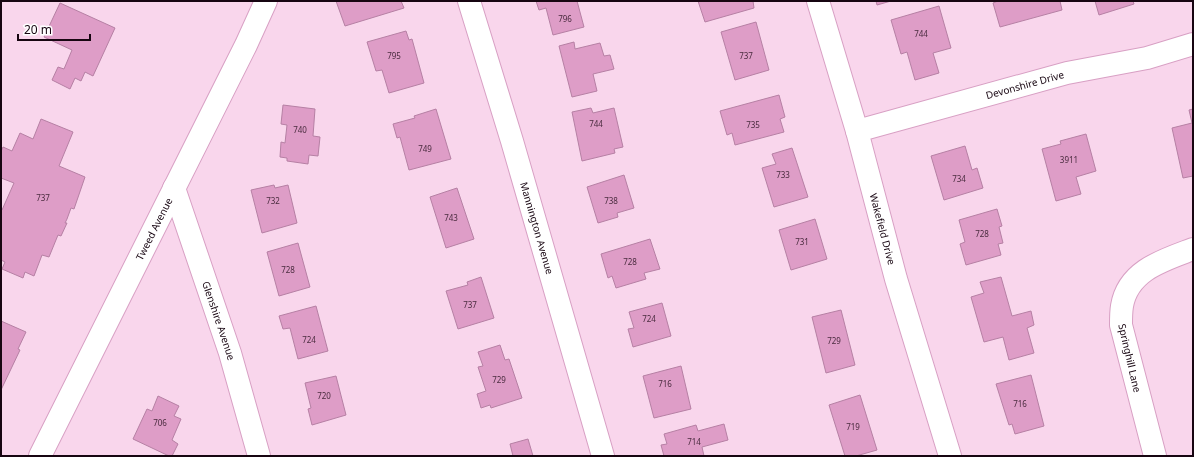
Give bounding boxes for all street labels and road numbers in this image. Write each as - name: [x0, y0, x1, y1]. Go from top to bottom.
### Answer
- street label: Devonshire Drive: [984, 67, 1066, 102]
- street label: Mannington Avenue: [517, 180, 557, 276]
- street label: Wakefield Drive: [867, 192, 899, 267]
- street label: Tweed Avenue: [132, 195, 176, 263]
- street label: Glenshire Avenue: [199, 279, 239, 362]
- street label: Springhill Lane: [1115, 322, 1145, 394]

